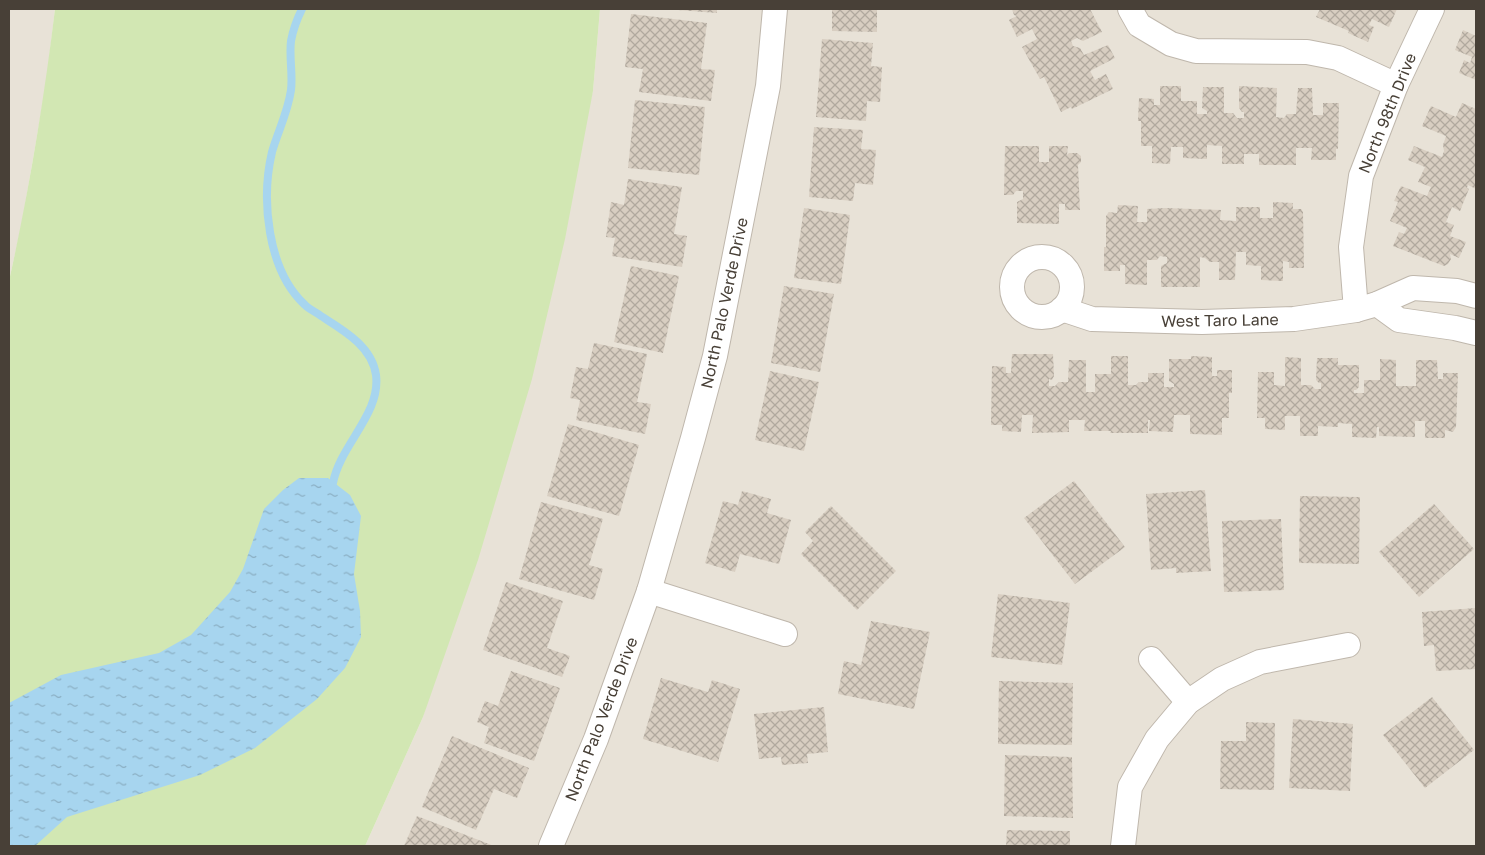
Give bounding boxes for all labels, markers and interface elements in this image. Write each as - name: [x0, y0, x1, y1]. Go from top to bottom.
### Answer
- street label: North 98th Drive: [1354, 50, 1420, 176]
- street label: North Palo Verde Drive: [696, 216, 752, 390]
- street label: West Taro Lane: [1161, 309, 1279, 331]
- street label: North Palo Verde Drive: [560, 634, 642, 804]

